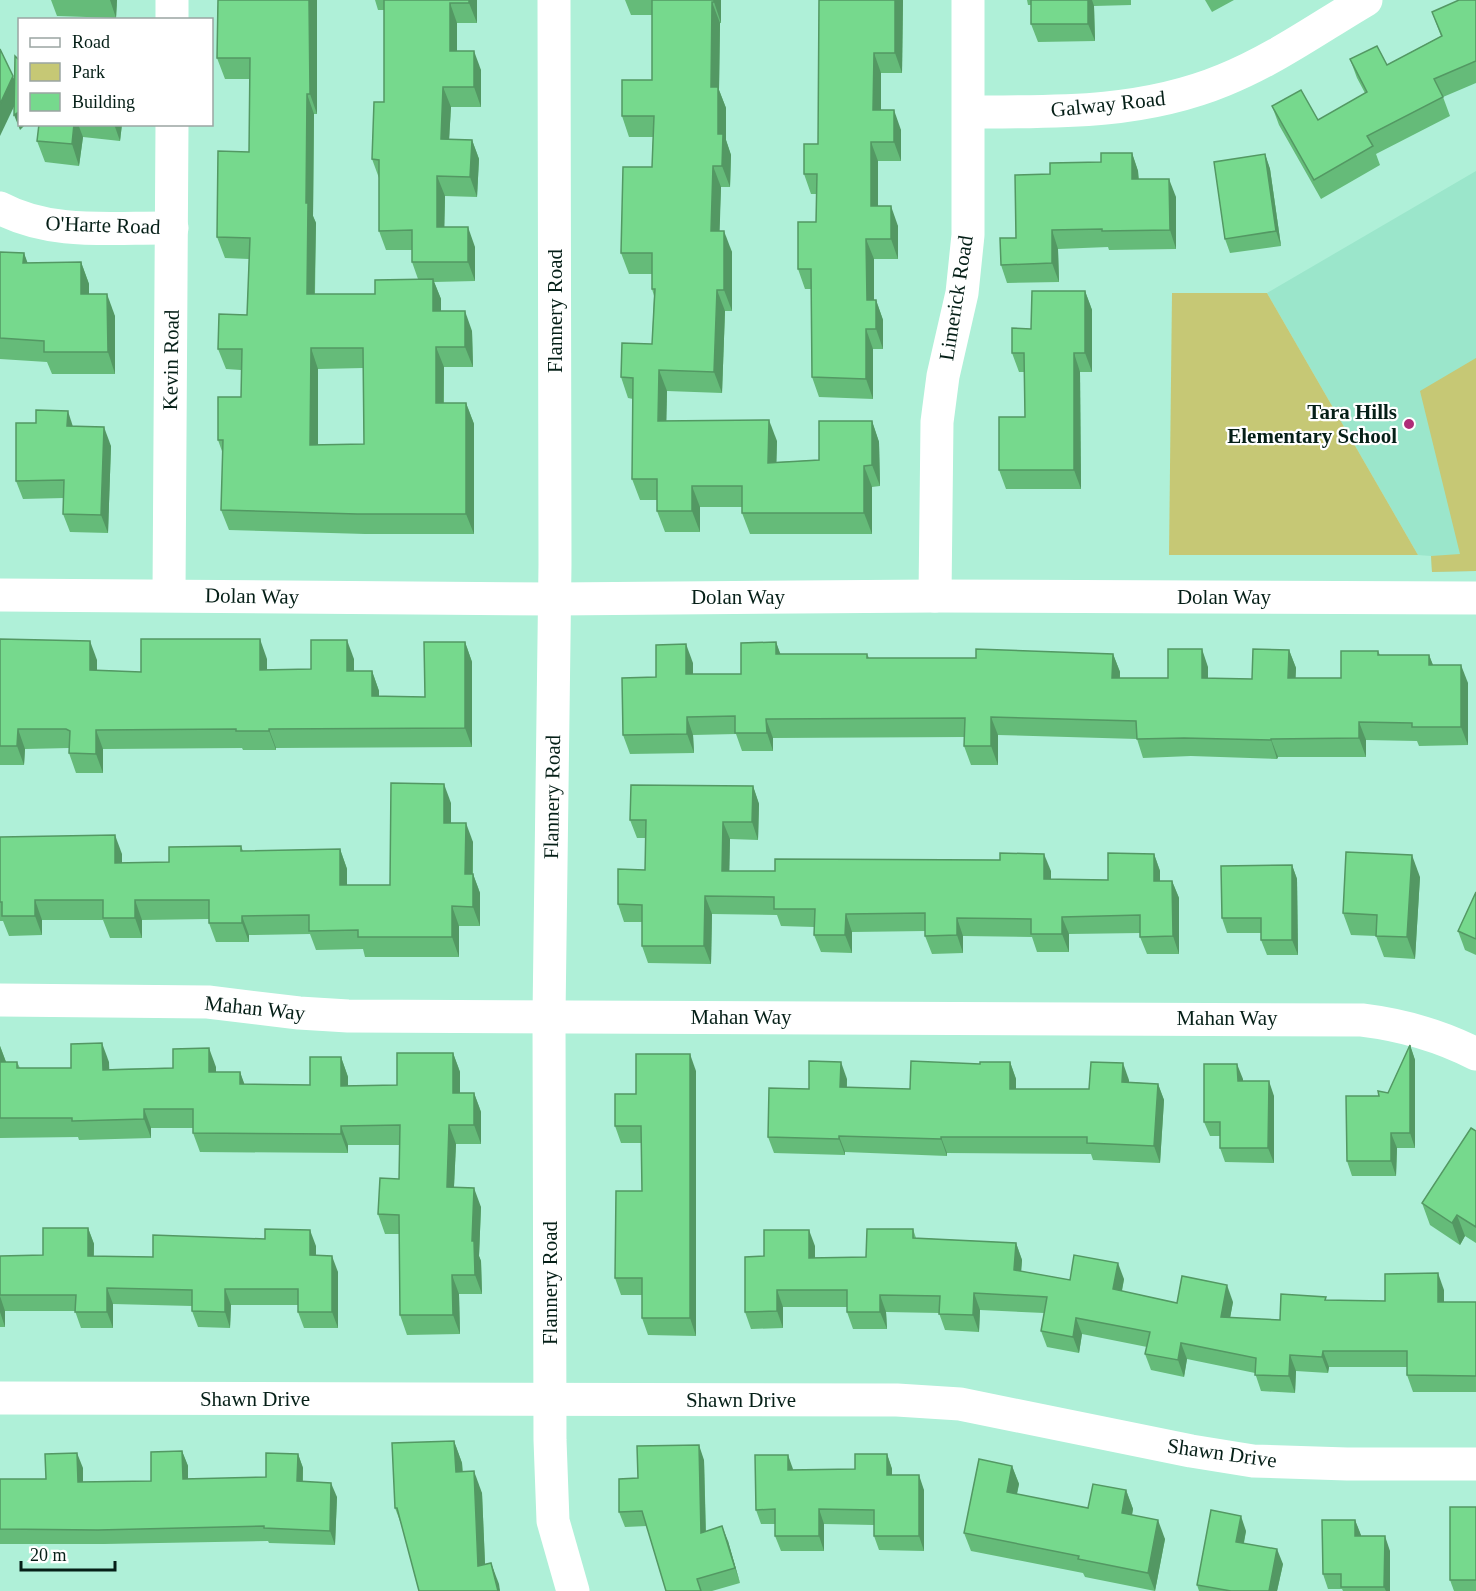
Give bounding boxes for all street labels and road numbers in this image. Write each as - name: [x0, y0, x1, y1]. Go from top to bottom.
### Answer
- street label: Galway Road: [1050, 86, 1167, 122]
- street label: O'Harte Road: [45, 211, 161, 239]
- street label: Limerick Road: [934, 233, 978, 362]
- street label: Flannery Road: [543, 248, 567, 373]
- street label: Kevin Road: [158, 309, 184, 411]
- street label: Dolan Way: [205, 583, 300, 609]
- street label: Dolan Way: [691, 585, 786, 609]
- street label: Dolan Way: [1177, 585, 1272, 609]
- street label: Flannery Road: [539, 734, 565, 859]
- street label: Mahan Way: [203, 991, 307, 1025]
- street label: Mahan Way: [690, 1005, 792, 1029]
- street label: Mahan Way: [1176, 1006, 1278, 1030]
- street label: Flannery Road: [538, 1220, 562, 1345]
- street label: Shawn Drive: [200, 1387, 310, 1411]
- street label: Shawn Drive: [686, 1388, 796, 1412]
- street label: Shawn Drive: [1166, 1433, 1278, 1473]

